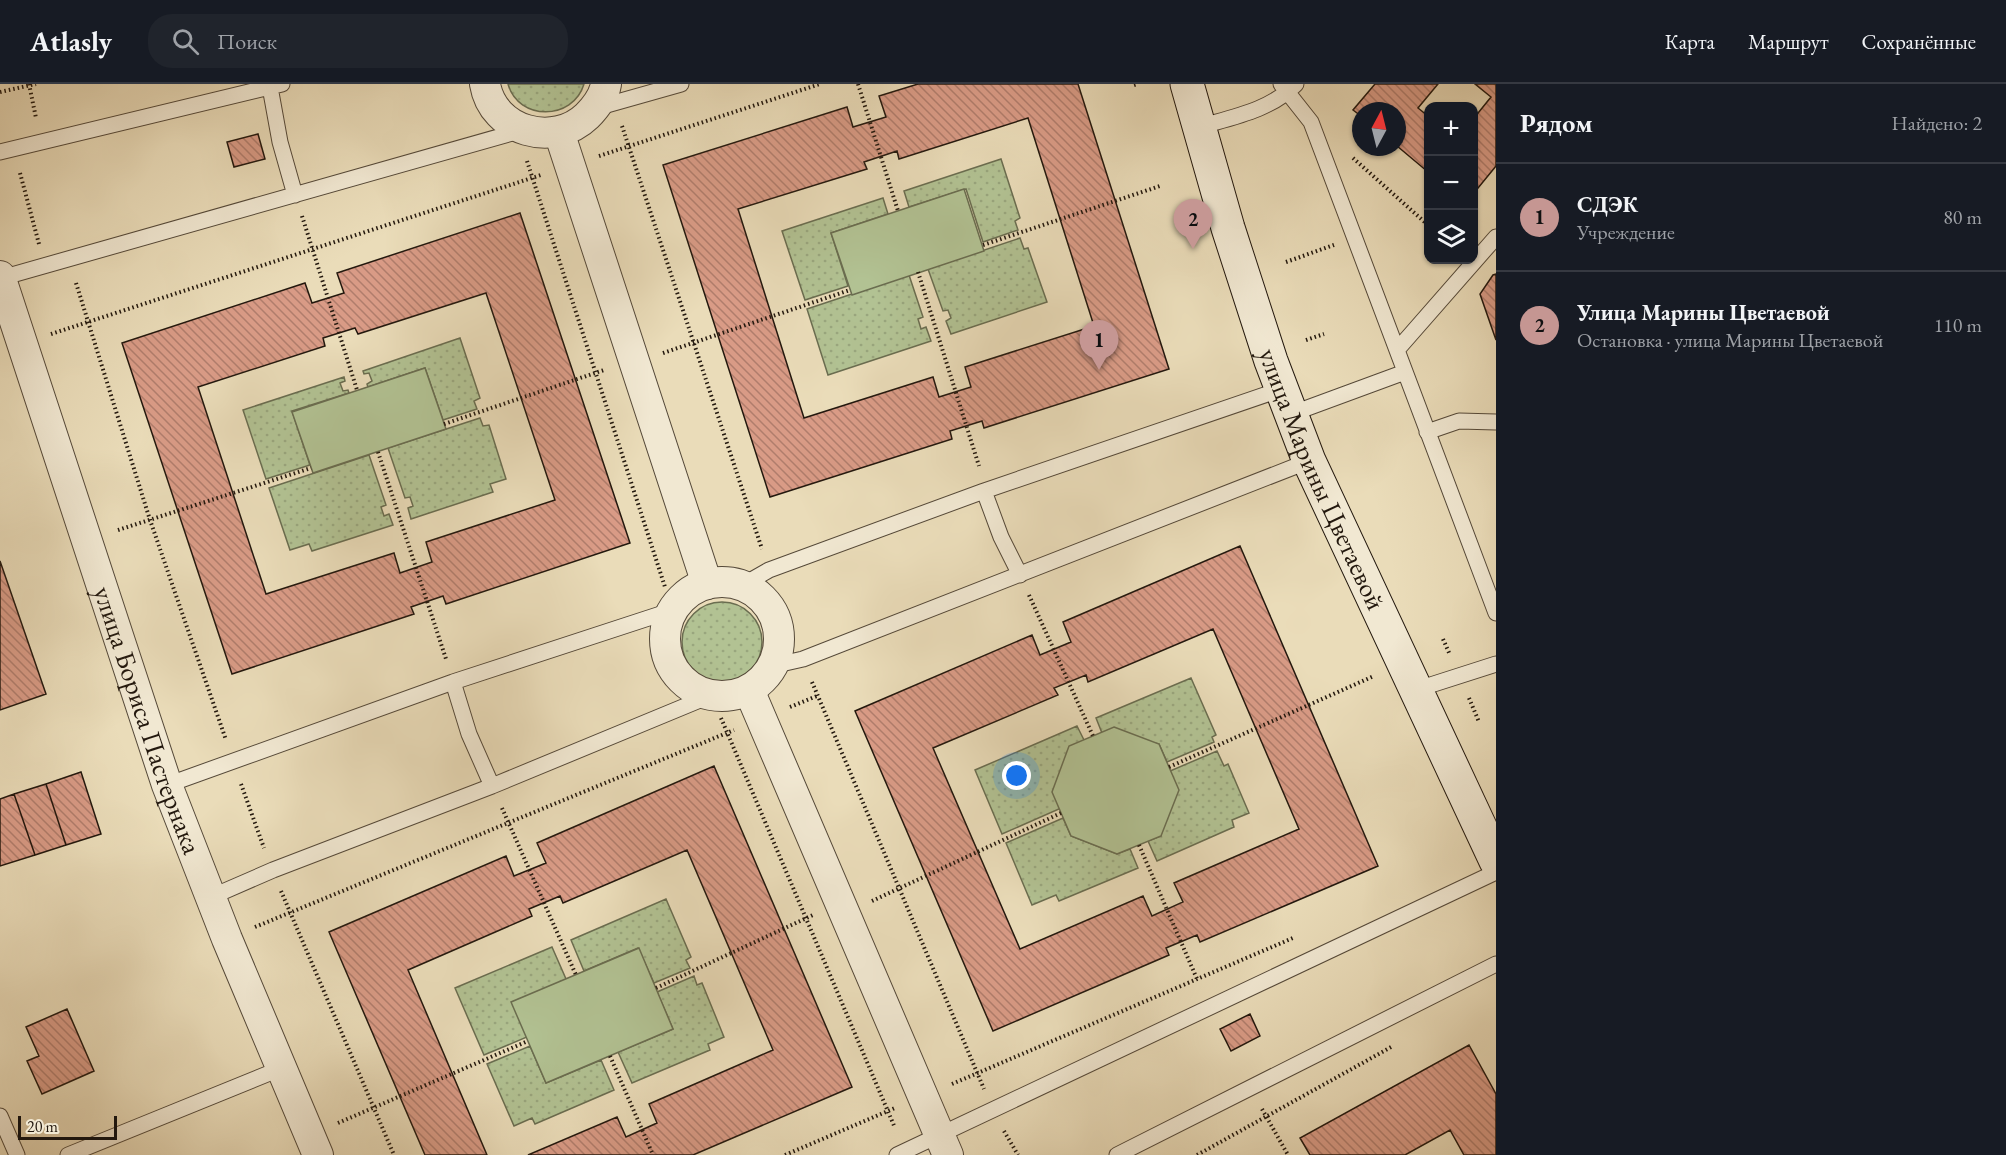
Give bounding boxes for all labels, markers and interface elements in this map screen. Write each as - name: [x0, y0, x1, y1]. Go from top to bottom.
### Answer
- search box: [148, 14, 568, 68]
- text: Atlasly: [30, 23, 112, 59]
- icon: search: [169, 25, 202, 58]
- text: Поиск: [217, 27, 277, 56]
- text: Карта: [1665, 28, 1715, 55]
- text: Маршрут: [1748, 28, 1829, 55]
- text: Сохранённые: [1862, 28, 1976, 55]
- north arrow: [1352, 102, 1406, 156]
- map controls: [1424, 102, 1478, 264]
- button: +: [1424, 102, 1478, 156]
- text: Рядом: [1520, 106, 1593, 140]
- text: Найдено: 2: [1891, 110, 1982, 136]
- button: −: [1424, 156, 1478, 210]
- text: СДЭК: [1577, 190, 1638, 219]
- pin: 2: [1174, 200, 1212, 249]
- text: 1: [1534, 204, 1545, 230]
- text: 80 m: [1943, 204, 1982, 230]
- button: layers: [1424, 210, 1478, 264]
- text: Учреждение: [1577, 219, 1675, 245]
- text: Улица Марины Цветаевой: [1577, 298, 1830, 327]
- text: 2: [1534, 312, 1545, 338]
- text: 110 m: [1934, 312, 1982, 338]
- pin: 1: [1080, 320, 1118, 370]
- text: Остановка · улица Марины Цветаевой: [1577, 327, 1883, 353]
- street label: улица Марины Цветаевой: [1251, 344, 1394, 615]
- street label: улица Бориса Пастернака: [86, 582, 210, 859]
- your location: [1002, 761, 1031, 790]
- scale bar: [18, 1113, 117, 1140]
- text: 20 m: [27, 1116, 58, 1137]

